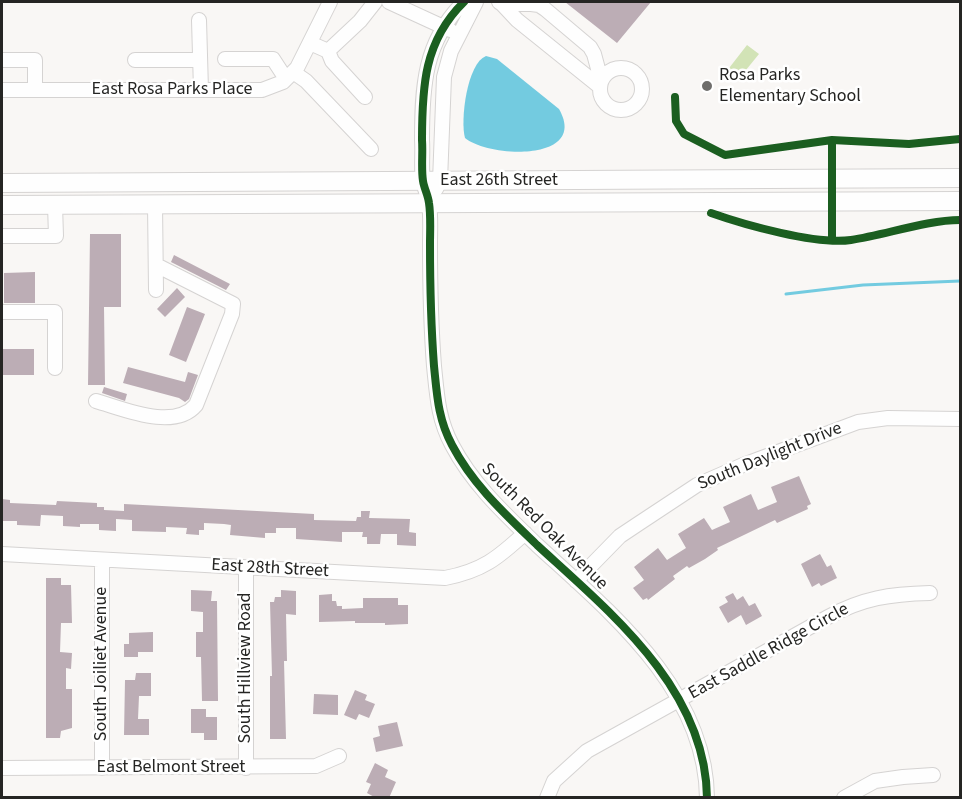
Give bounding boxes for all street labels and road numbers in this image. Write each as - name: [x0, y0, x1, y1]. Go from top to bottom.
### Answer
- street label: East Rosa Parks Place: [92, 79, 252, 101]
- street label: East 26th Street: [440, 170, 558, 192]
- street label: South Daylight Drive: [695, 418, 845, 496]
- street label: South Red Oak Avenue: [476, 459, 612, 595]
- street label: East 28th Street: [211, 555, 329, 583]
- street label: South Joiliet Avenue: [91, 587, 113, 741]
- street label: South Hillview Road: [235, 592, 257, 744]
- street label: East Saddle Ridge Circle: [685, 599, 853, 705]
- street label: East Belmont Street: [97, 757, 245, 779]

